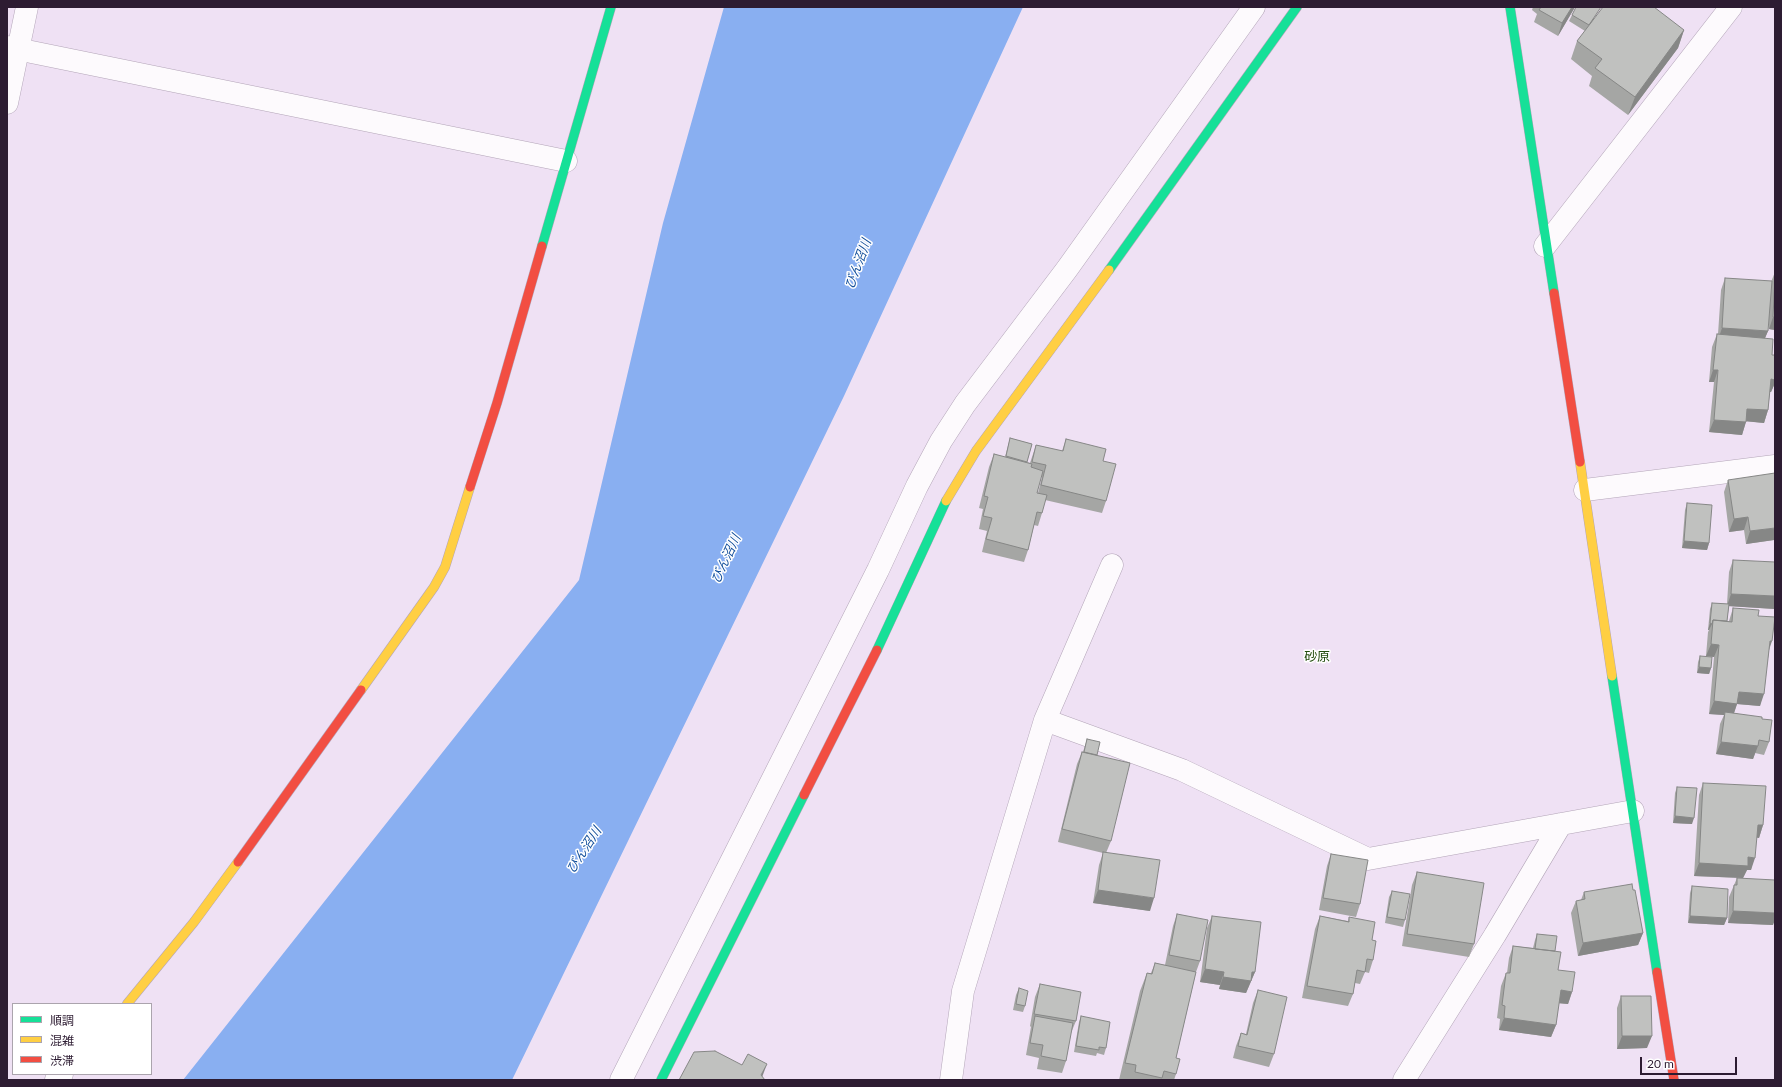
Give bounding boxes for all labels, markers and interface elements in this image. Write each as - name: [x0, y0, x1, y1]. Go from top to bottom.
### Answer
- water label: びん沼川: [842, 237, 874, 291]
- water label: びん沼川: [708, 532, 744, 586]
- district label: 砂原: [1304, 649, 1330, 665]
- water label: びん沼川: [563, 824, 605, 876]
- legend: [12, 1003, 152, 1075]
- text: 順調: [50, 1013, 74, 1028]
- text: 混雑: [50, 1033, 74, 1048]
- scale bar: [1642, 1049, 1739, 1075]
- text: 渋滞: [50, 1053, 74, 1068]
- text: 20 m: [1647, 1056, 1674, 1071]

